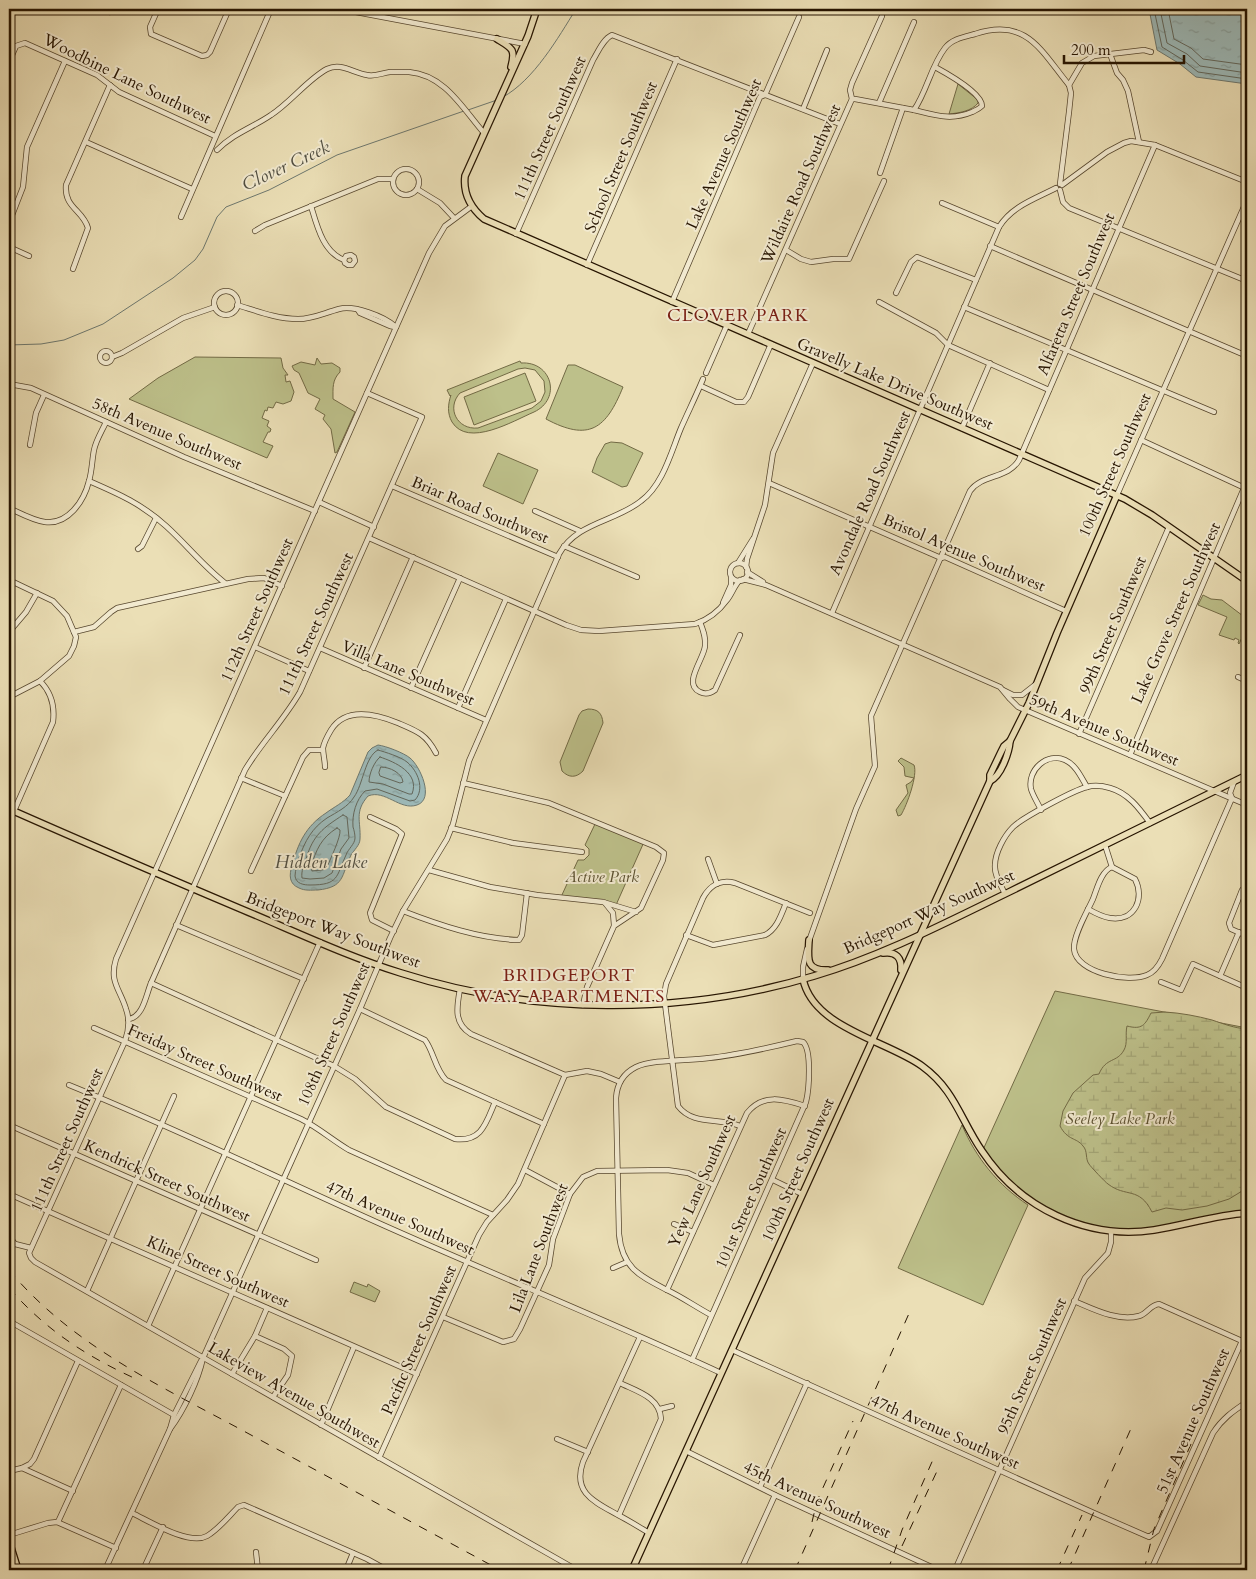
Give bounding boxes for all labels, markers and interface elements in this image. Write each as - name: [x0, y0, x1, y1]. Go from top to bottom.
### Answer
- street label: Woodbine Lane Southwest: [38, 28, 215, 129]
- scale bar: [1064, 32, 1184, 64]
- text: 200 m: [1071, 40, 1111, 60]
- street label: 111th Street Southwest: [508, 53, 592, 203]
- street label: Lake Avenue Southwest: [681, 75, 767, 233]
- street label: School Street Southwest: [579, 78, 663, 236]
- street label: Wildaire Road Southwest: [755, 101, 846, 268]
- water label: Clover Creek: [238, 135, 334, 197]
- street label: Alfaretta Street Southwest: [1032, 210, 1120, 378]
- district label: CLOVER PARK: [667, 303, 809, 328]
- street label: Gravelly Lake Drive Southwest: [794, 333, 996, 435]
- street label: 100th Street Southwest: [1073, 390, 1157, 540]
- street label: 58th Avenue Southwest: [89, 393, 245, 475]
- street label: Avondale Road Southwest: [824, 407, 916, 579]
- street label: Briar Road Southwest: [408, 471, 552, 549]
- street label: Bristol Avenue Southwest: [879, 509, 1049, 597]
- street label: Lake Grove Street Southwest: [1126, 519, 1226, 707]
- street label: 112th Street Southwest: [215, 535, 299, 685]
- street label: 111th Street Southwest: [273, 549, 359, 699]
- street label: 99th Street Southwest: [1074, 553, 1152, 697]
- street label: Villa Lane Southwest: [338, 635, 478, 711]
- street label: 59th Avenue Southwest: [1026, 689, 1182, 771]
- water label: Hidden Lake: [275, 850, 368, 875]
- street label: Bridgeport Way Southwest: [840, 864, 1018, 960]
- park label: Active Park: [564, 866, 639, 888]
- street label: Bridgeport Way Southwest: [242, 887, 424, 973]
- street label: 108th Street Southwest: [292, 959, 376, 1109]
- district label: BRIDGEPORT WAY APARTMENTS: [472, 963, 665, 1009]
- street label: Freiday Street Southwest: [124, 1019, 286, 1107]
- street label: 111th Street Southwest: [25, 1065, 109, 1215]
- street label: 100th Street Southwest: [756, 1095, 840, 1245]
- park label: Seeley Lake Park: [1065, 1108, 1175, 1130]
- street label: Yew Lane Southwest: [663, 1111, 741, 1251]
- street label: 101st Street Southwest: [710, 1124, 792, 1272]
- street label: Kendrick Street Southwest: [80, 1134, 254, 1228]
- street label: 47th Avenue Southwest: [322, 1175, 478, 1261]
- street label: Lila Lane Southwest: [504, 1180, 574, 1316]
- street label: Kline Street Southwest: [143, 1231, 293, 1313]
- street label: Pacific Street Southwest: [376, 1262, 462, 1418]
- street label: 95th Street Southwest: [992, 1294, 1072, 1438]
- street label: Lakeview Avenue Southwest: [204, 1337, 384, 1453]
- street label: 51st Avenue Southwest: [1151, 1345, 1235, 1497]
- street label: 47th Avenue Southwest: [867, 1389, 1023, 1475]
- street label: 45th Avenue Southwest: [740, 1456, 894, 1544]

